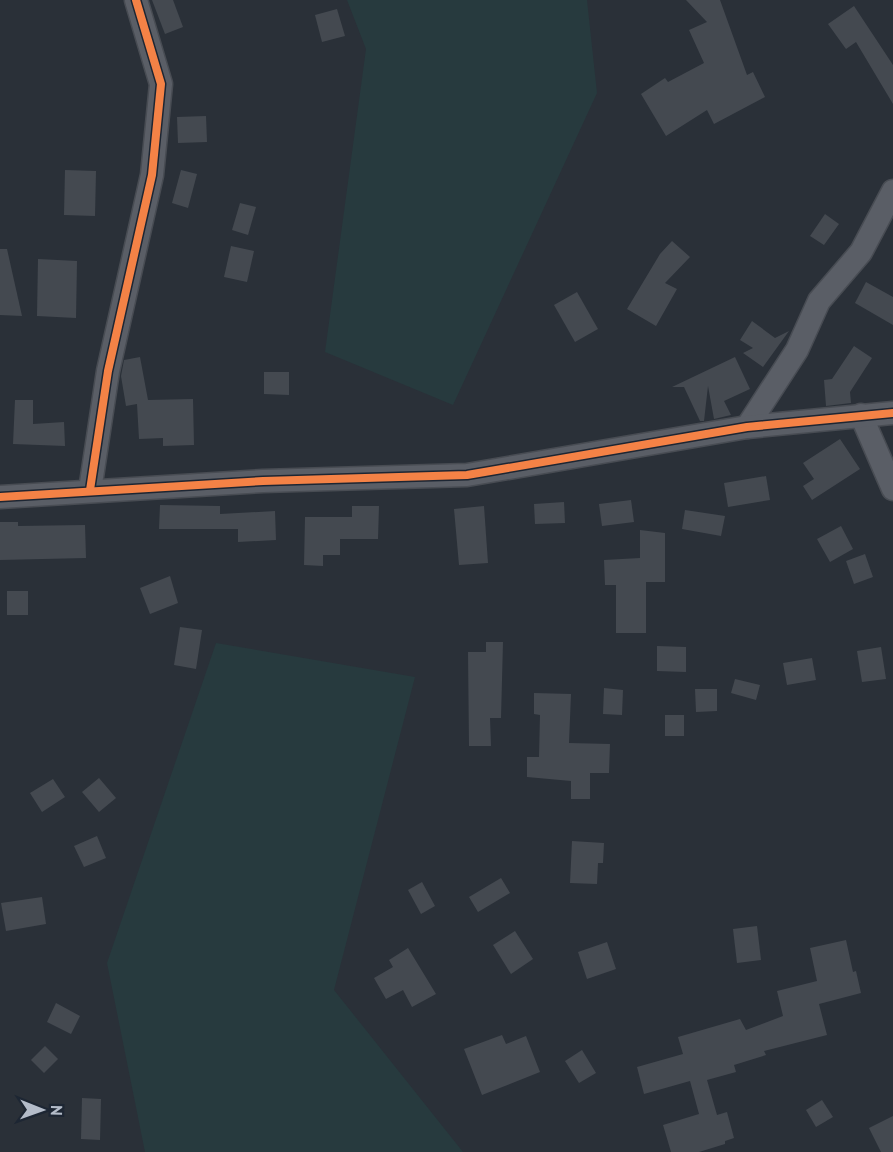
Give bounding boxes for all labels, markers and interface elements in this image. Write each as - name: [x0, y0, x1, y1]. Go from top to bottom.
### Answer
- north arrow: [12, 1080, 72, 1140]
- text: N: [47, 1105, 67, 1116]

